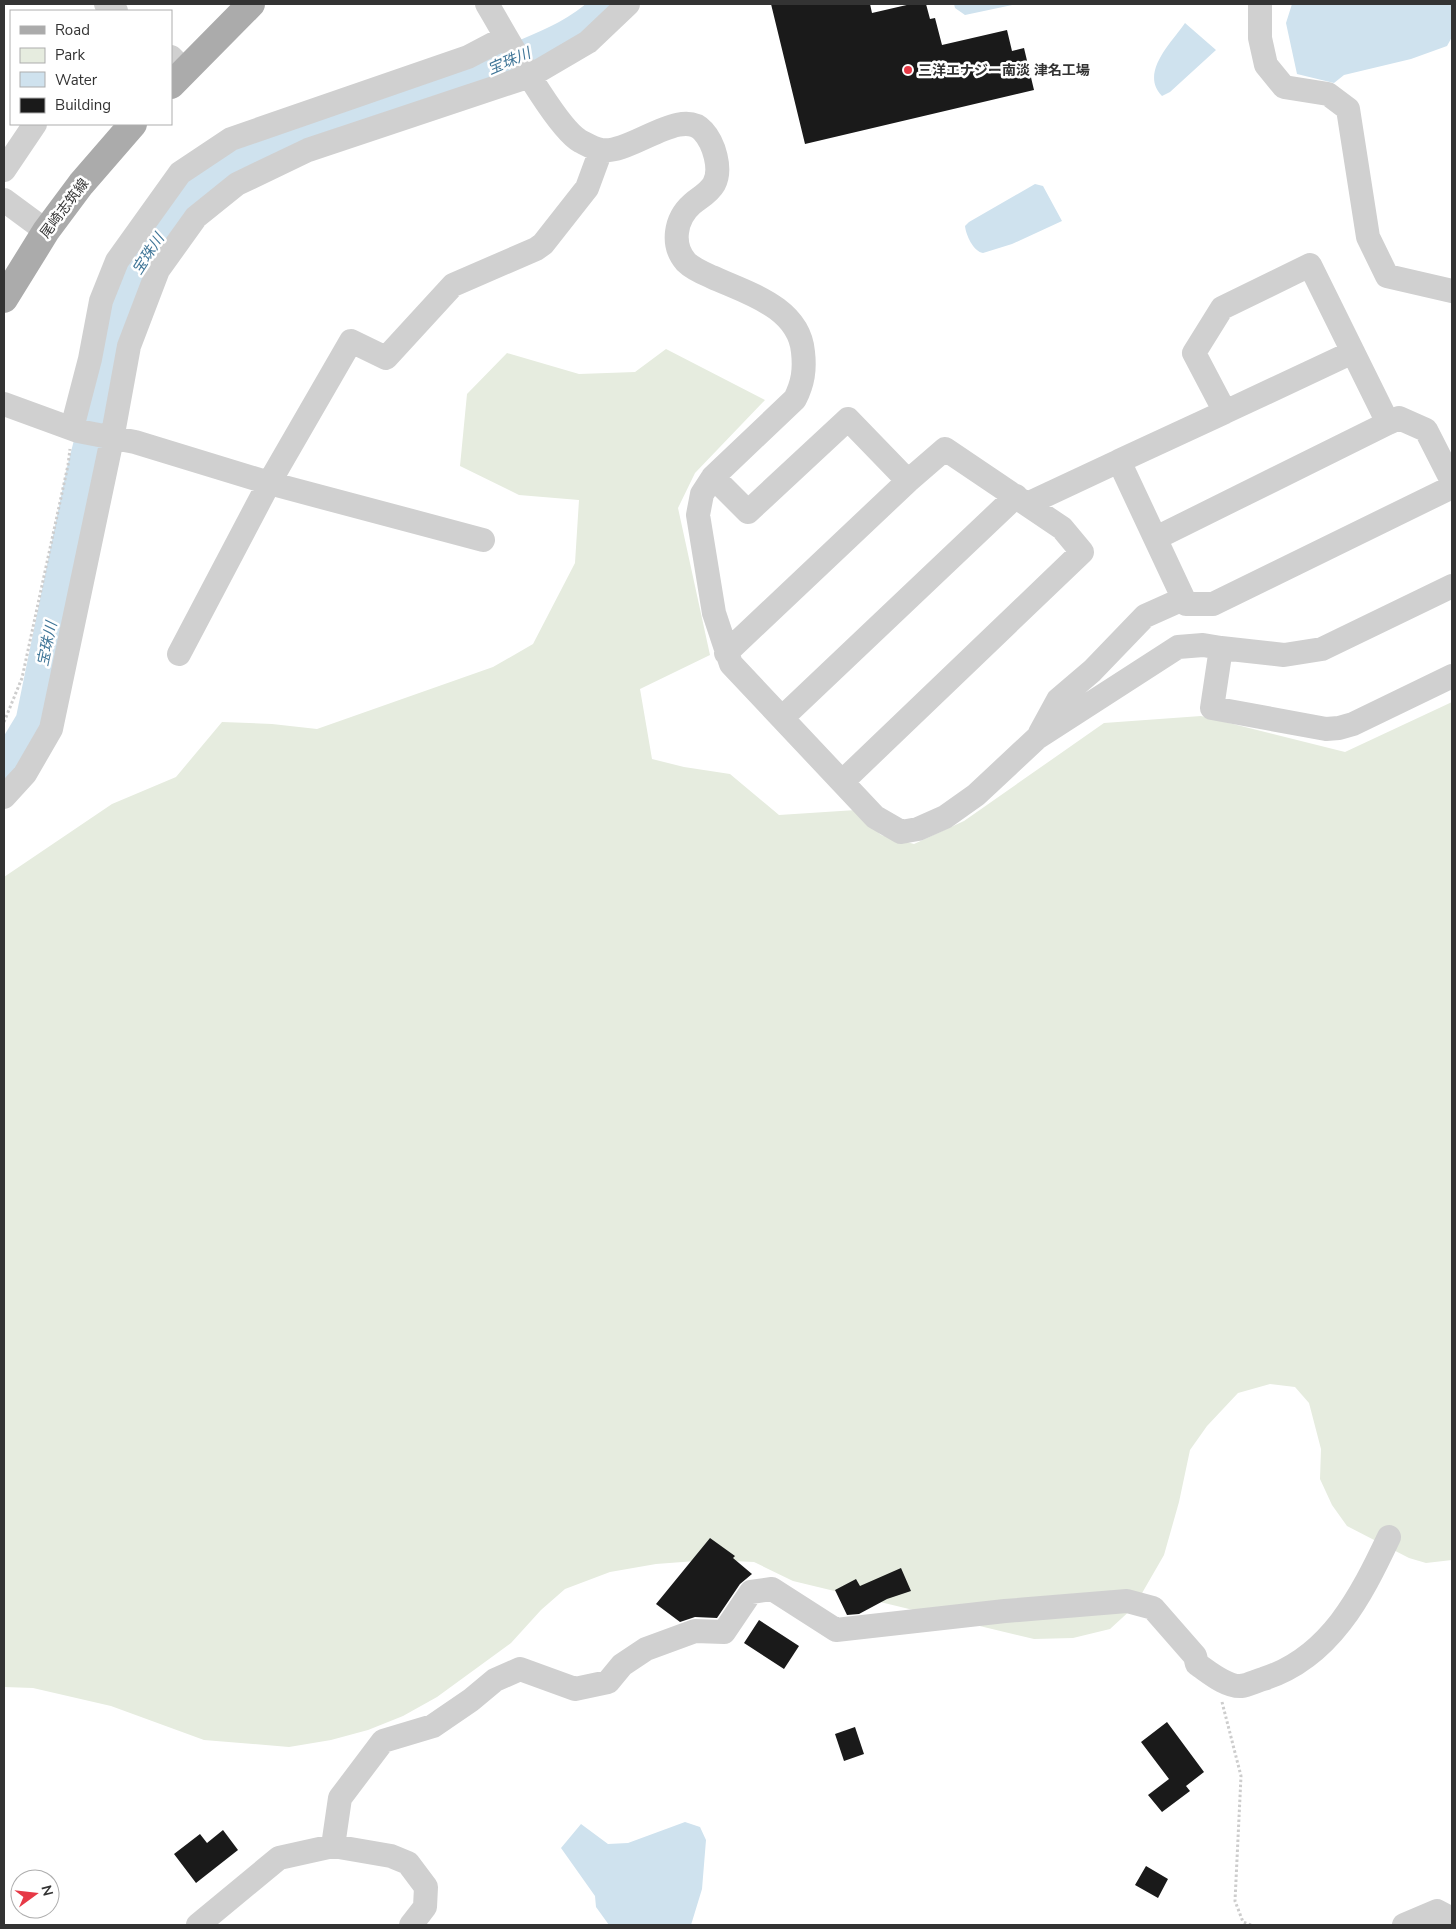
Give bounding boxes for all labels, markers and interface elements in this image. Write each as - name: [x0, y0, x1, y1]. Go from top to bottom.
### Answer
- legend: [10, 10, 172, 125]
- text: Road: [55, 20, 90, 40]
- water label: 宝珠川: [484, 42, 535, 79]
- text: Park: [55, 45, 85, 65]
- place label: 三洋エナジー南淡 津名工場: [918, 61, 1090, 80]
- marker: 三洋エナジー南淡 津名工場: [902, 64, 914, 76]
- text: Water: [55, 70, 98, 90]
- text: Building: [55, 95, 111, 115]
- street label: 尾崎志筑線: [36, 175, 93, 242]
- water label: 宝珠川: [127, 228, 170, 278]
- water label: 宝珠川: [33, 618, 62, 668]
- north arrow: [10, 1869, 60, 1919]
- text: N: [37, 1883, 58, 1898]

